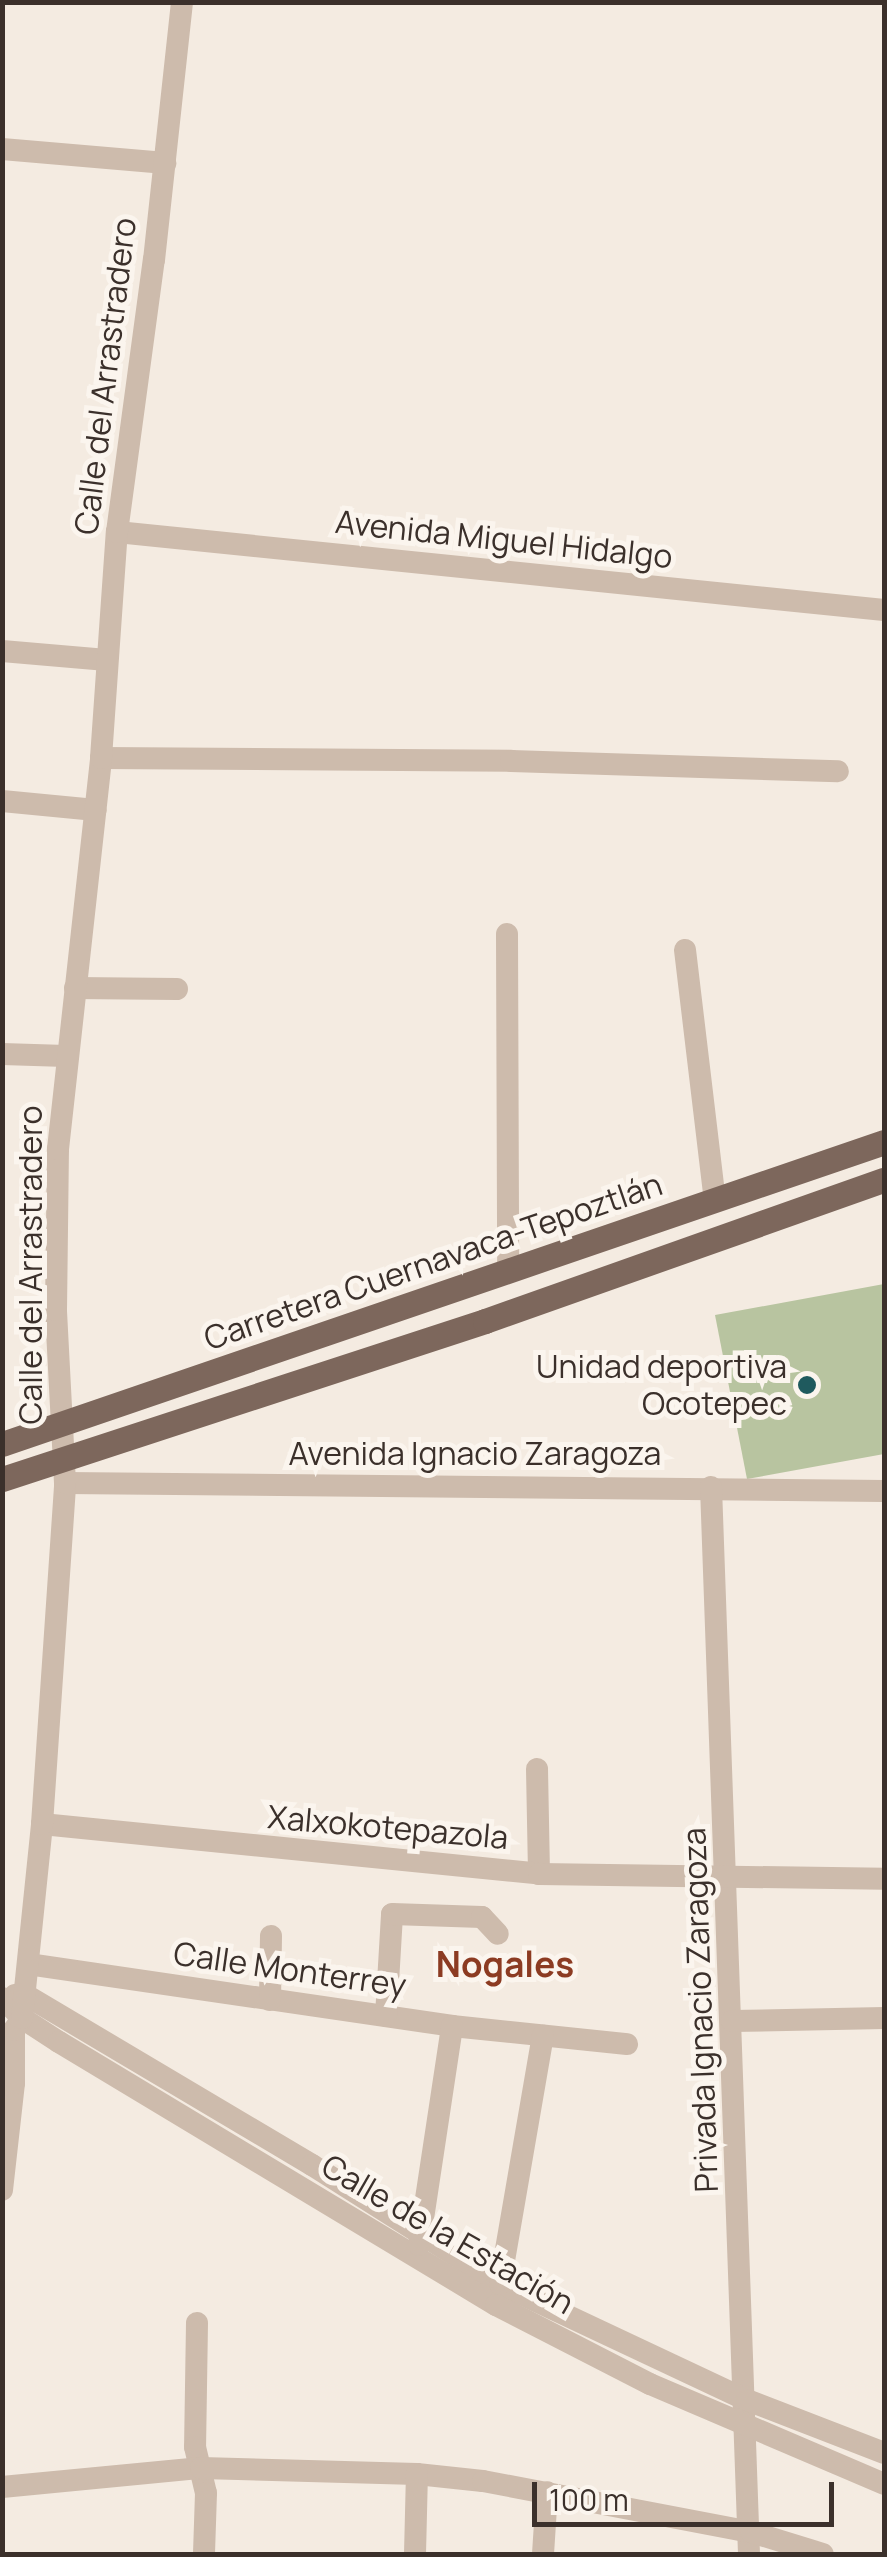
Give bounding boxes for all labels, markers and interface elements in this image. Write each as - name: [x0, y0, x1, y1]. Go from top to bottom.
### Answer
- street label: Calle del Arrastradero: [67, 215, 143, 537]
- street label: Avenida Miguel Hidalgo: [334, 502, 674, 576]
- street label: Calle del Arrastradero: [11, 1106, 49, 1424]
- street label: Carretera Cuernavaca-Tepoztlán: [199, 1164, 667, 1358]
- place label: Unidad deportiva Ocotepec: [536, 1348, 787, 1423]
- marker: Unidad deportiva Ocotepec: [796, 1374, 818, 1396]
- street label: Avenida Ignacio Zaragoza: [289, 1434, 661, 1472]
- street label: Xalxokotepazola: [266, 1797, 510, 1857]
- street label: Privada Ignacio Zaragoza: [674, 1827, 726, 2193]
- street label: Calle Monterrey: [171, 1934, 409, 2004]
- district label: Nogales: [436, 1943, 574, 1985]
- street label: Calle de la Estación: [315, 2146, 581, 2322]
- scale bar: [537, 2462, 840, 2524]
- text: 100 m: [549, 2479, 629, 2520]

